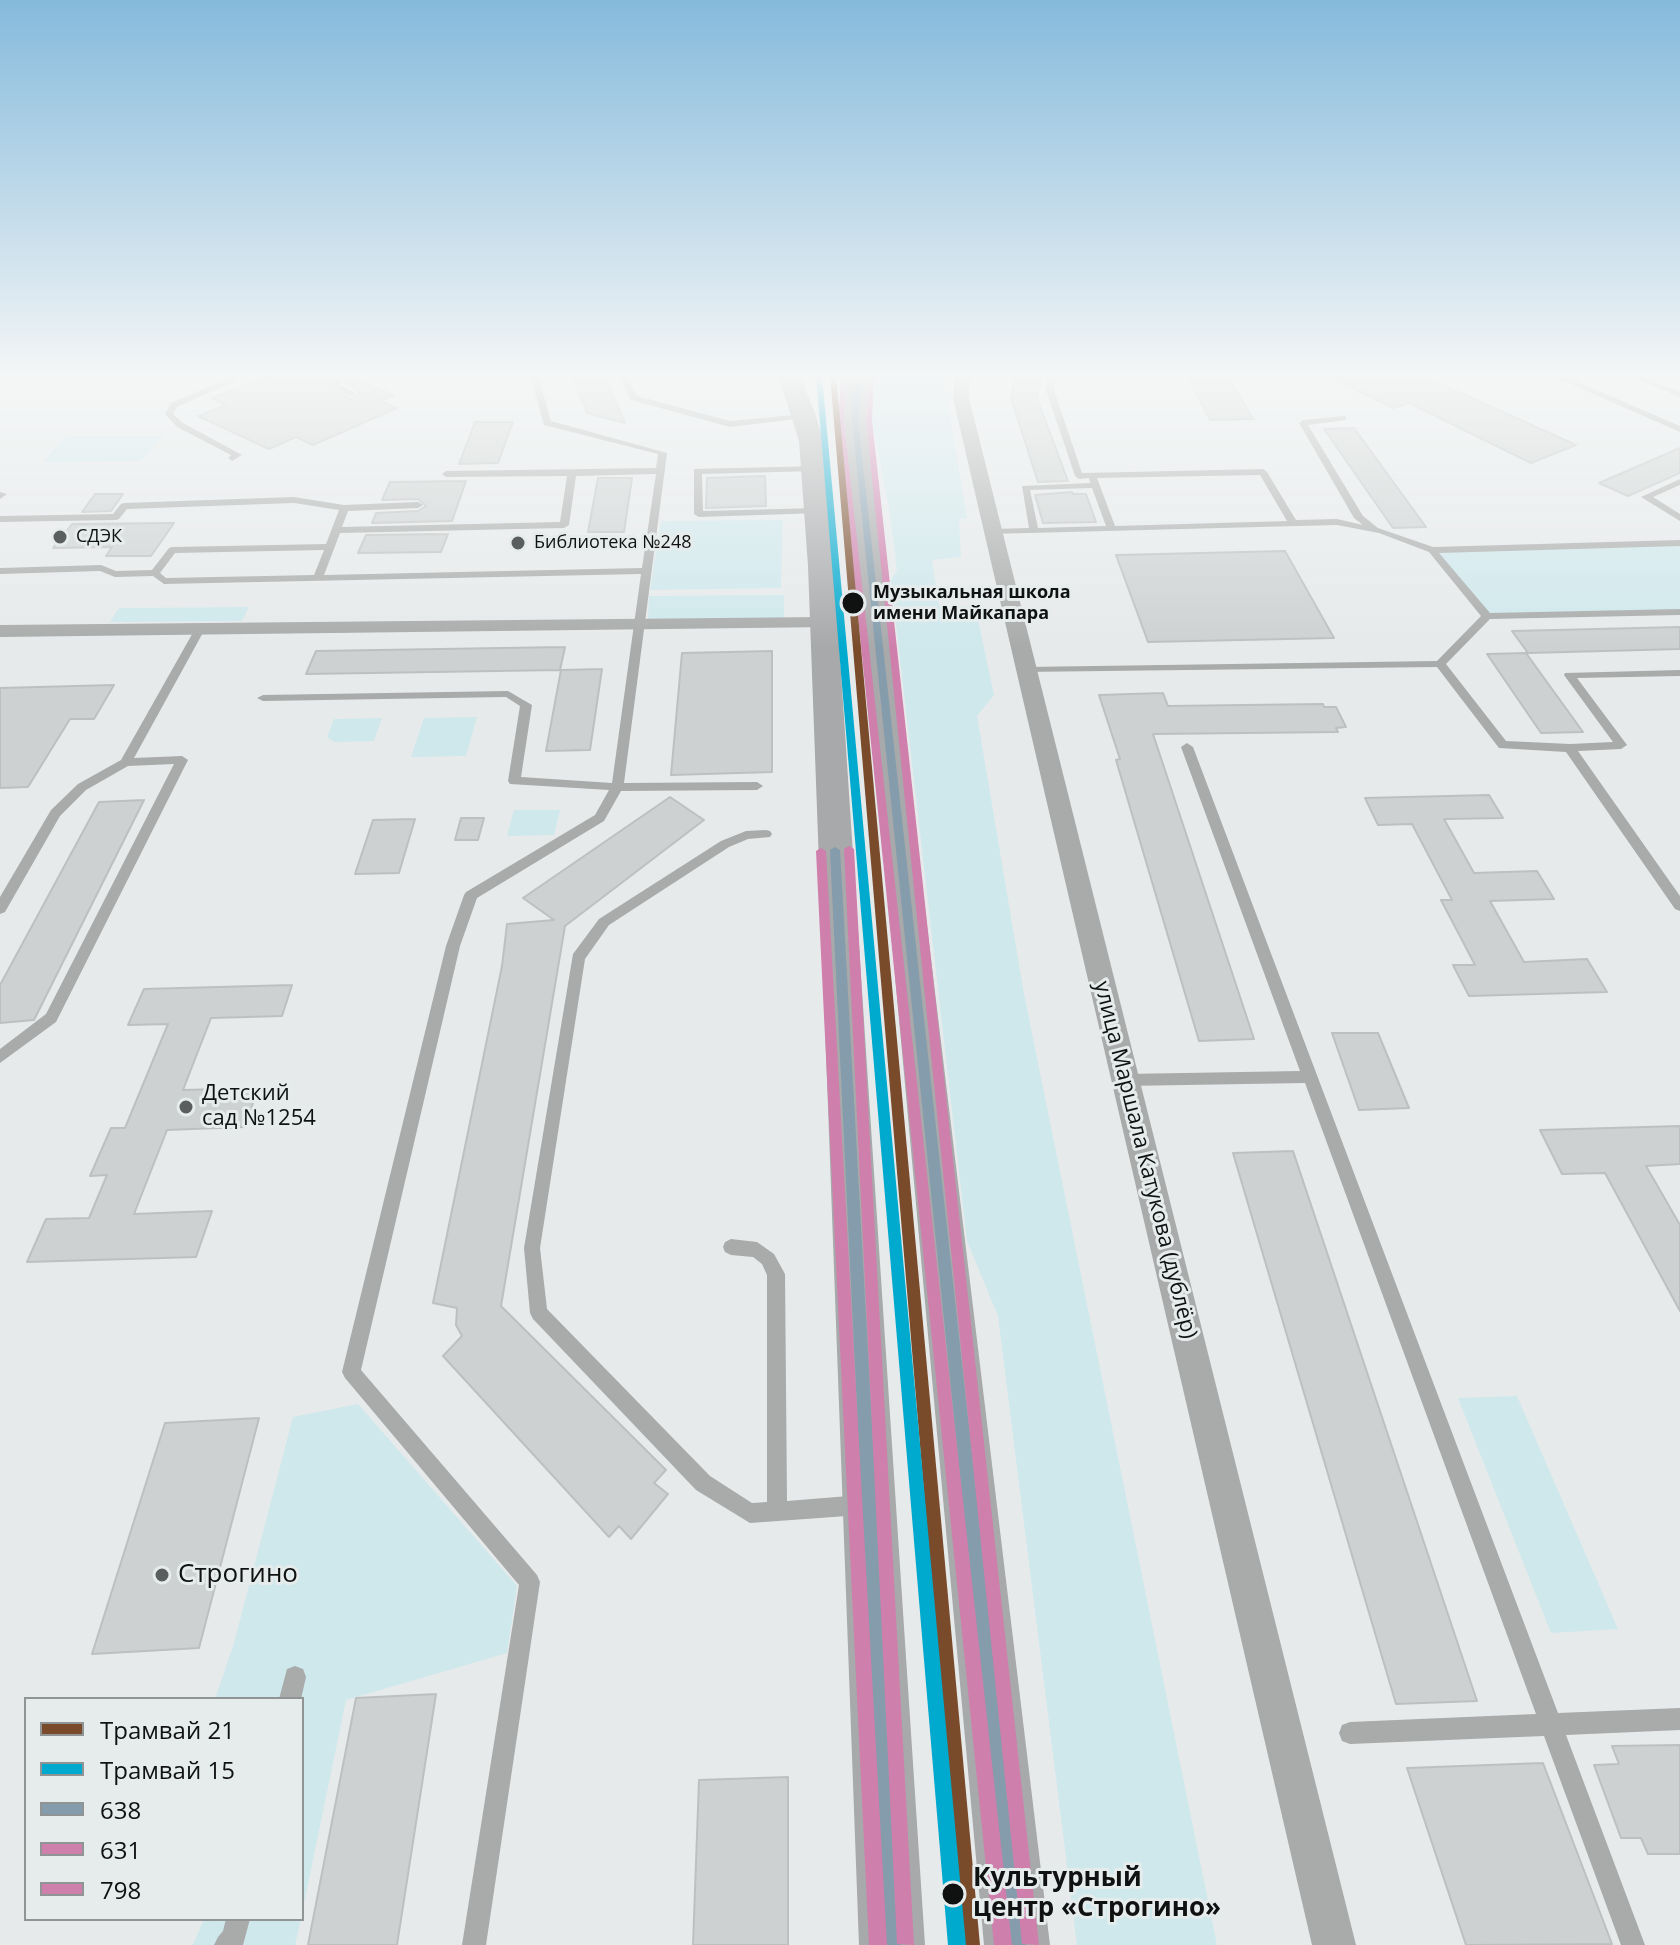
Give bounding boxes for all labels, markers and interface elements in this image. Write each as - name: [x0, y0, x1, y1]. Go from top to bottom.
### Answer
- place label: СДЭК: [76, 526, 122, 548]
- marker: СДЭК: [51, 528, 69, 546]
- place label: Библиотека №248: [534, 532, 692, 554]
- marker: Библиотека №248: [509, 534, 527, 552]
- place label: Музыкальная школа имени Майкапара: [873, 582, 1071, 624]
- marker: Музыкальная школа имени Майкапара: [840, 590, 866, 616]
- street label: улица Маршала Катукова (дублёр): [1088, 979, 1202, 1341]
- place label: Детский сад №1254: [202, 1081, 316, 1132]
- marker: Детский сад №1254: [177, 1098, 195, 1116]
- place label: Строгино: [178, 1559, 298, 1591]
- marker: Строгино: [153, 1566, 171, 1584]
- legend: [24, 1697, 304, 1921]
- text: Трамвай 21: [100, 1713, 235, 1746]
- text: Трамвай 15: [100, 1753, 235, 1786]
- text: 638: [100, 1793, 141, 1826]
- text: 631: [100, 1833, 141, 1866]
- place label: Культурный центр «Строгино»: [973, 1863, 1221, 1924]
- text: 798: [100, 1873, 141, 1906]
- marker: Культурный центр «Строгино»: [940, 1881, 966, 1907]

